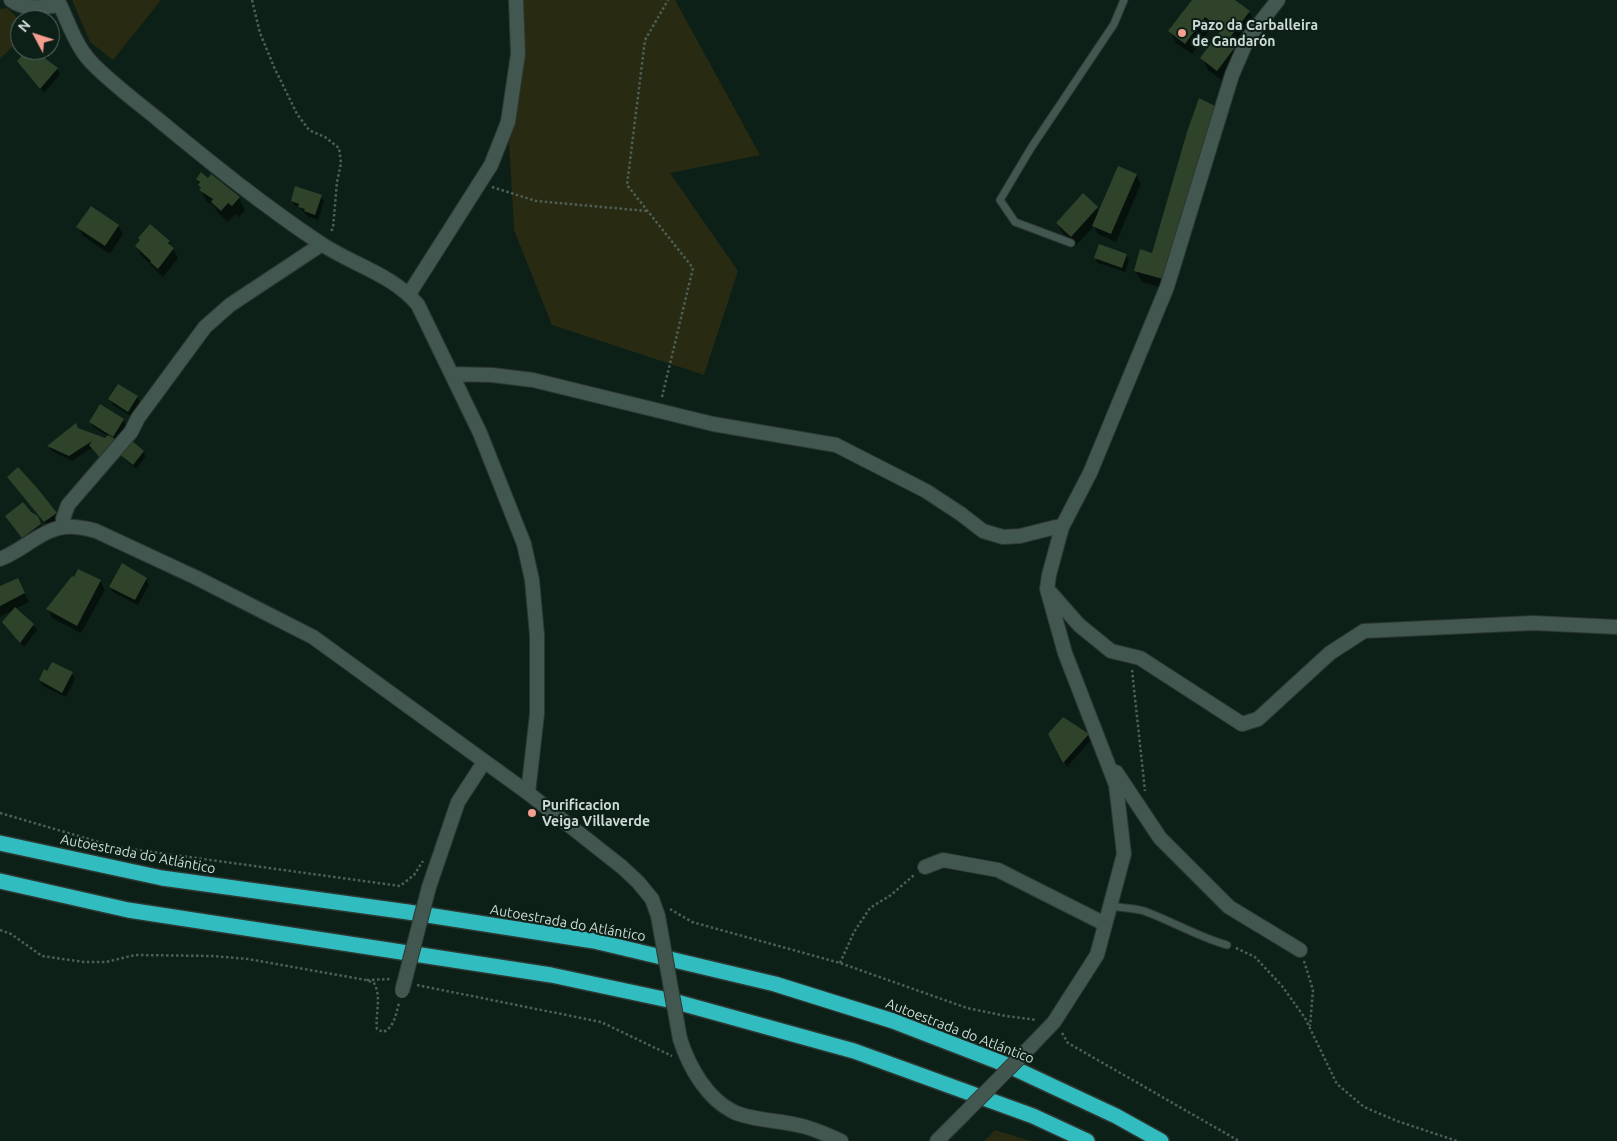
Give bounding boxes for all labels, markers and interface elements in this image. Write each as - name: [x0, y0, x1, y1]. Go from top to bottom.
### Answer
- north arrow: [10, 10, 60, 60]
- text: N: [15, 17, 34, 35]
- place label: Pazo da Carballeira de Gandarón: [1192, 17, 1318, 49]
- marker: Pazo da Carballeira de Gandarón: [1176, 27, 1188, 39]
- place label: Purificacion Veiga Villaverde: [542, 797, 650, 830]
- marker: Purificacion Veiga Villaverde: [526, 807, 538, 819]
- street label: Autoestrada do Atlántico: [59, 831, 217, 877]
- street label: Autoestrada do Atlántico: [489, 901, 647, 945]
- street label: Autoestrada do Atlántico: [883, 995, 1037, 1067]

